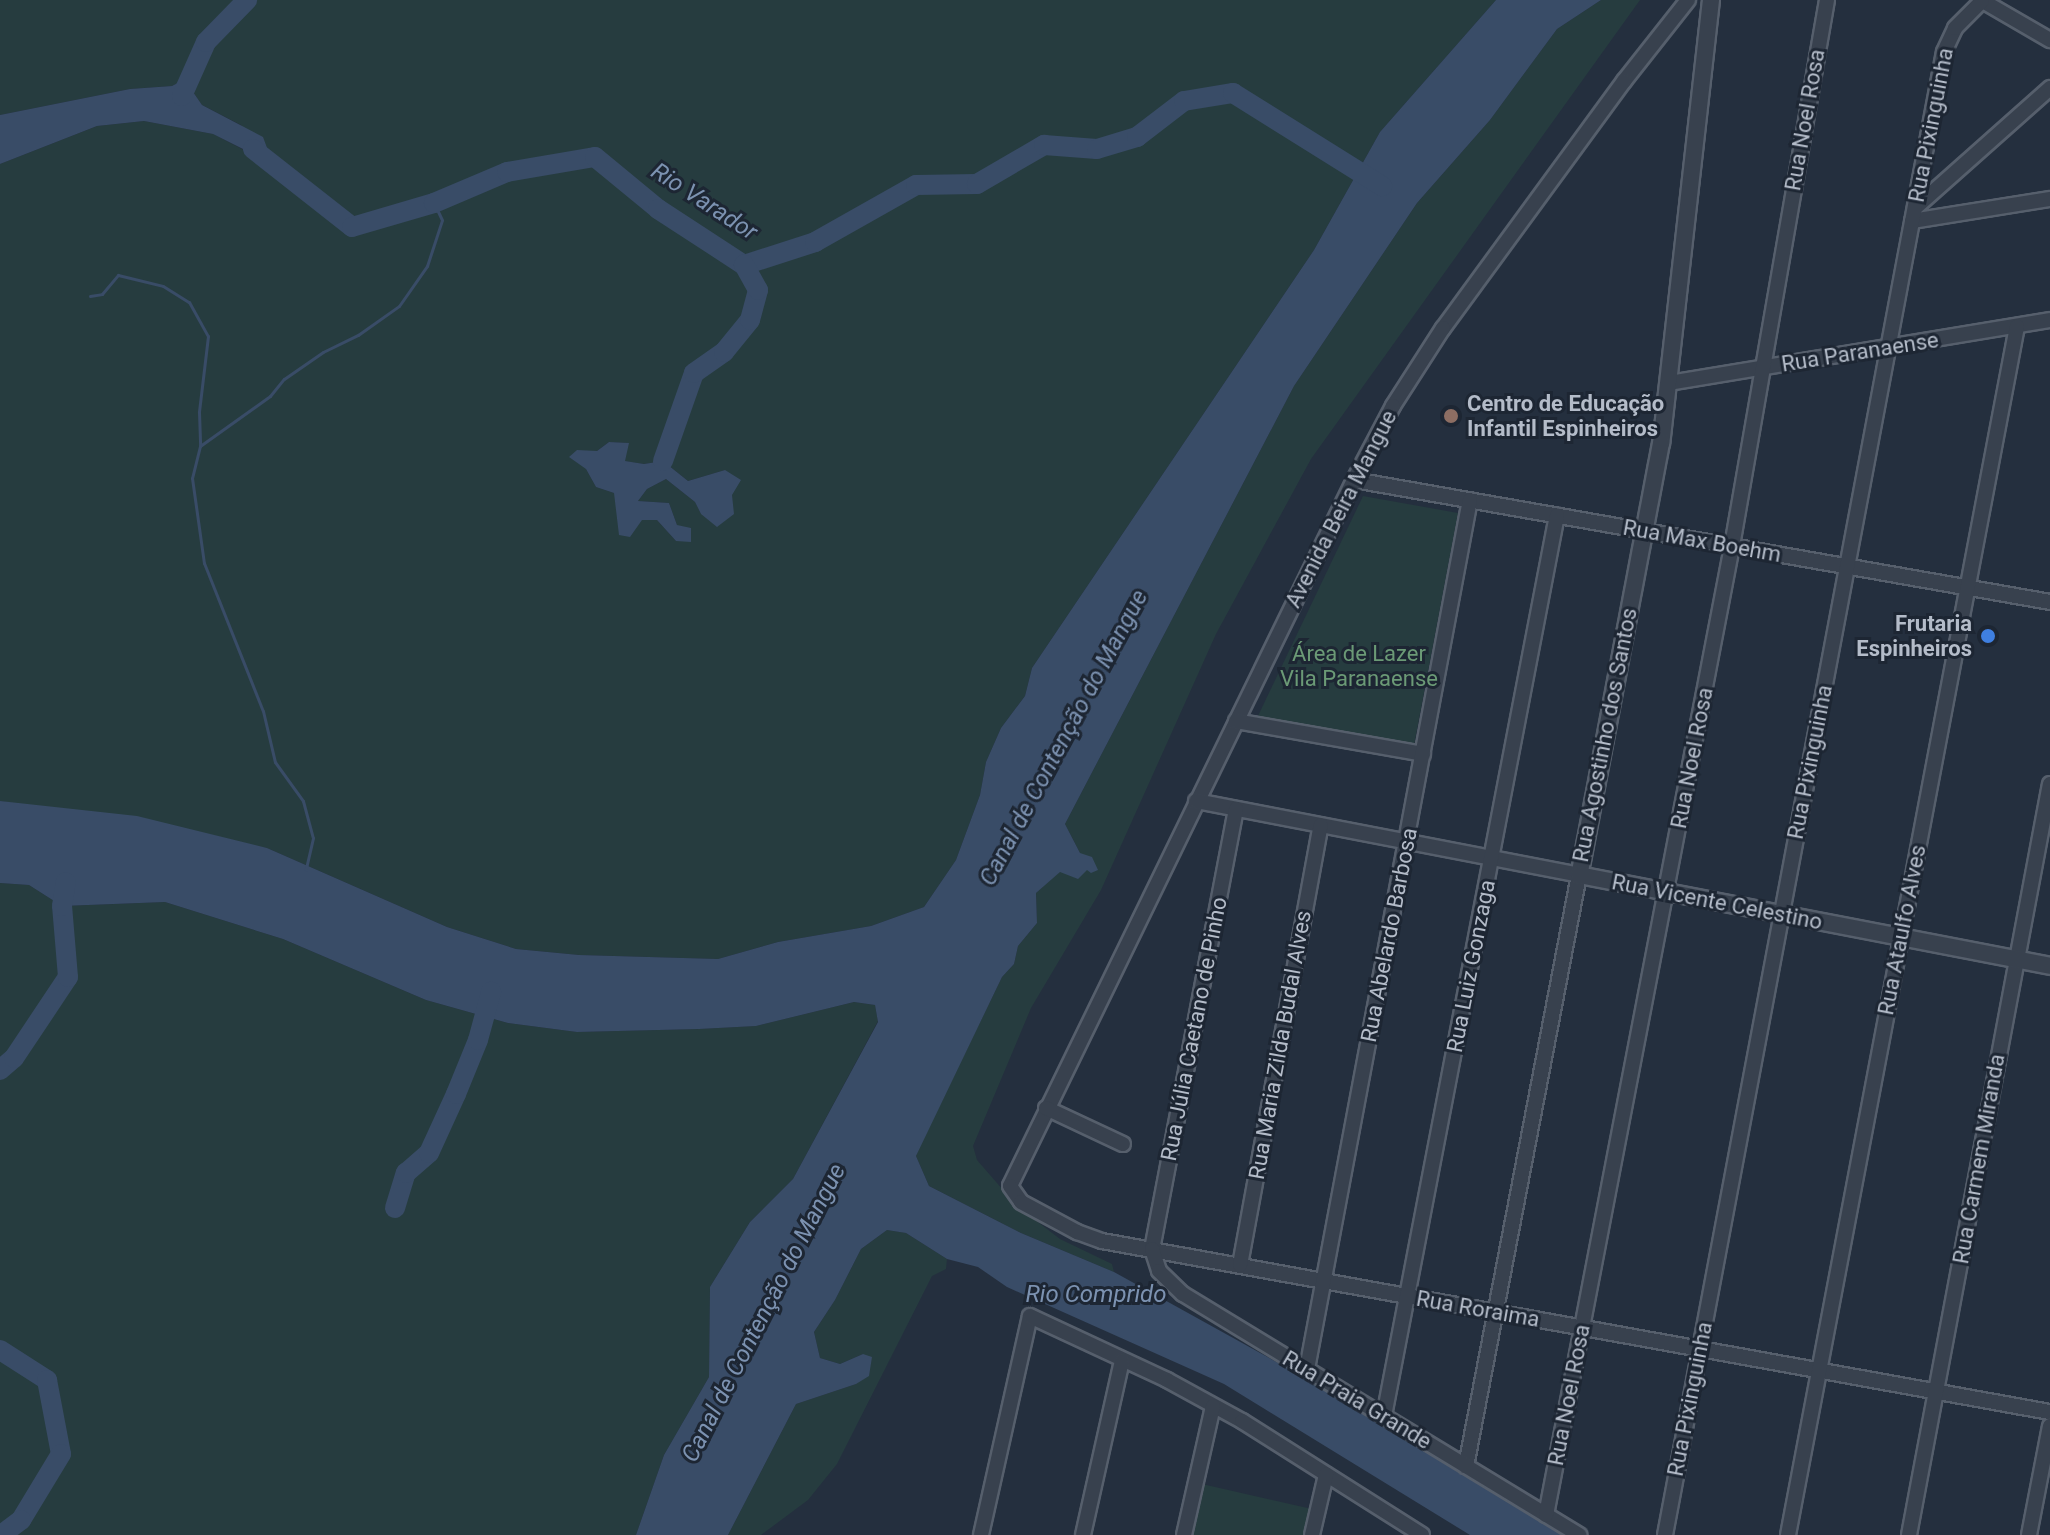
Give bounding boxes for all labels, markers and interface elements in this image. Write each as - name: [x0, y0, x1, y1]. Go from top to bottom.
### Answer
- street label: Rua Pixinguinha: [1903, 46, 1959, 204]
- street label: Rua Noel Rosa: [1780, 47, 1830, 193]
- water label: Rio Varador: [646, 157, 762, 247]
- street label: Rua Paranaense: [1780, 327, 1940, 377]
- place label: Centro de Educação Infantil Espinheiros: [1467, 390, 1664, 442]
- street label: Avenida Beira Mangue: [1280, 406, 1402, 612]
- marker: Centro de Educação Infantil Espinheiros: [1442, 407, 1460, 425]
- street label: Rua Max Boehm: [1621, 514, 1783, 568]
- water label: Canal de Contenção do Mangue: [974, 585, 1154, 891]
- street label: Rua Agostinho dos Santos: [1567, 606, 1643, 864]
- place label: Frutaria Espinheiros: [1856, 610, 1972, 662]
- marker: Frutaria Espinheiros: [1979, 627, 1997, 645]
- park label: Área de Lazer Vila Paranaense: [1280, 640, 1438, 692]
- street label: Rua Pixinguinha: [1782, 683, 1838, 841]
- street label: Rua Noel Rosa: [1665, 685, 1719, 831]
- street label: Rua Abelardo Barbosa: [1355, 826, 1423, 1044]
- street label: Rua Ataulfo Alves: [1873, 843, 1931, 1017]
- street label: Rua Vicente Celestino: [1610, 869, 1824, 935]
- street label: Rua Luiz Gonzaga: [1441, 877, 1501, 1055]
- street label: Rua Júlia Caetano de Pinho: [1155, 895, 1233, 1163]
- street label: Rua Maria Zilda Budal Alves: [1243, 909, 1317, 1181]
- street label: Rua Carmem Miranda: [1948, 1052, 2010, 1266]
- water label: Canal de Contenção do Mangue: [676, 1159, 852, 1467]
- water label: Rio Comprido: [1025, 1281, 1167, 1309]
- street label: Rua Roraima: [1414, 1285, 1542, 1333]
- street label: Rua Pixinguinha: [1662, 1320, 1718, 1478]
- street label: Rua Noel Rosa: [1542, 1322, 1596, 1468]
- street label: Rua Praia Grande: [1278, 1345, 1436, 1455]

